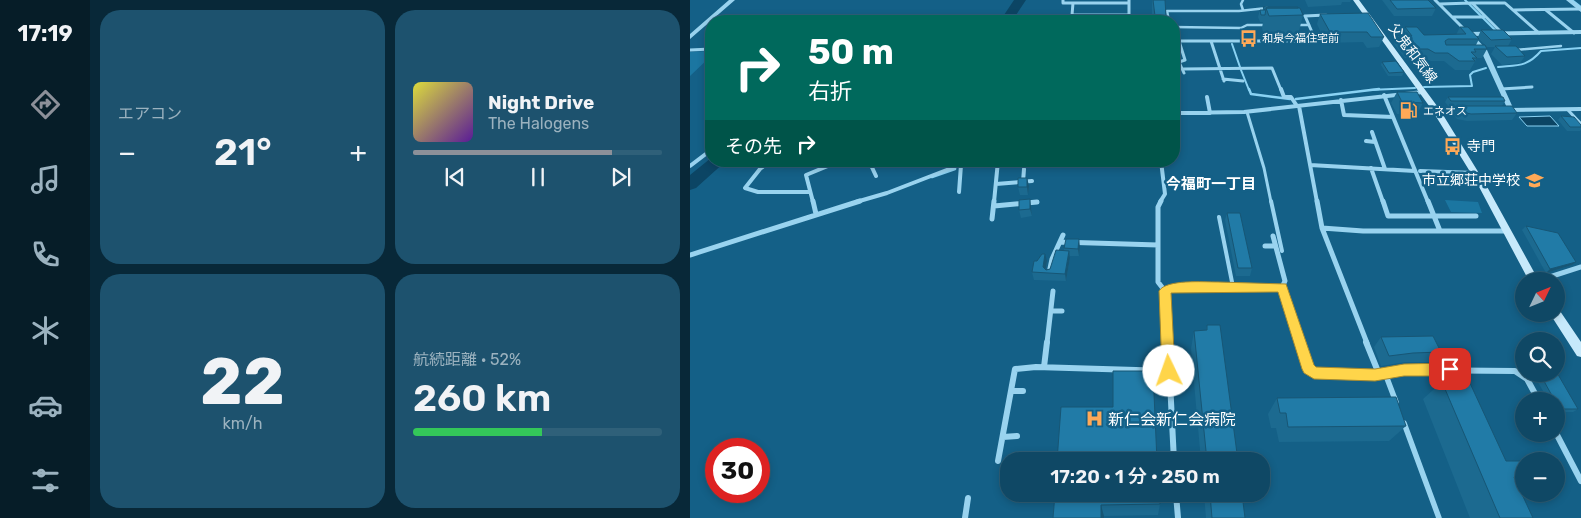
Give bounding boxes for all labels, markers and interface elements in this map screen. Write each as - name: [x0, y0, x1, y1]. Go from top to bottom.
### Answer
- text: 17:19: [17, 20, 73, 47]
- street label: 父鬼和気線: [1385, 20, 1440, 86]
- bus stop icon: 和泉今福住宅前: [1238, 28, 1258, 48]
- text: 50 m: [808, 31, 894, 73]
- place label: 和泉今福住宅前: [1262, 32, 1339, 45]
- icon: right: [725, 35, 790, 100]
- text: 右折: [808, 78, 852, 105]
- icon: directions: [28, 87, 63, 122]
- text: Night Drive: [488, 91, 594, 114]
- fuel station icon: エネオス: [1399, 101, 1419, 121]
- text: エアコン: [118, 104, 182, 123]
- place label: エネオス: [1423, 105, 1467, 118]
- text: The Halogens: [488, 114, 589, 133]
- text: 21°: [214, 129, 272, 175]
- icon: right: [792, 130, 820, 158]
- text: その先: [725, 135, 782, 158]
- text: −: [118, 136, 136, 169]
- text: +: [350, 136, 367, 169]
- bus stop icon: 寺門: [1443, 136, 1463, 156]
- place label: 寺門: [1467, 138, 1495, 155]
- icon: music: [28, 162, 63, 197]
- icon: previous: [441, 163, 469, 191]
- icon: pause: [524, 163, 552, 191]
- icon: next: [607, 163, 635, 191]
- school or university icon: 市立郷荘中学校: [1524, 170, 1544, 190]
- place label: 市立郷荘中学校: [1422, 172, 1520, 189]
- district label: 今福町一丁目: [1166, 175, 1256, 193]
- icon: phone: [28, 237, 63, 272]
- north arrow: [1515, 272, 1565, 322]
- map controls: [1515, 272, 1565, 502]
- icon: climate: [28, 313, 63, 348]
- button: search: [1515, 332, 1565, 382]
- text: 22: [200, 343, 285, 420]
- position arrow: [1142, 344, 1194, 396]
- pin: [1429, 348, 1471, 390]
- text: 航続距離 · 52%: [413, 350, 521, 369]
- icon: arrive: [1436, 355, 1464, 383]
- text: 260 km: [413, 375, 551, 421]
- icon: car: [28, 388, 63, 423]
- button: +: [1515, 392, 1565, 442]
- hospital icon: 新仁会新仁会病院: [1084, 409, 1104, 429]
- place label: 新仁会新仁会病院: [1108, 410, 1236, 429]
- text: km/h: [223, 414, 262, 433]
- speed limit sign: 30: [705, 438, 770, 503]
- button: −: [1515, 452, 1565, 502]
- icon: filters: [28, 463, 63, 498]
- text: 17:20 · 1 分 · 250 m: [1050, 465, 1220, 488]

